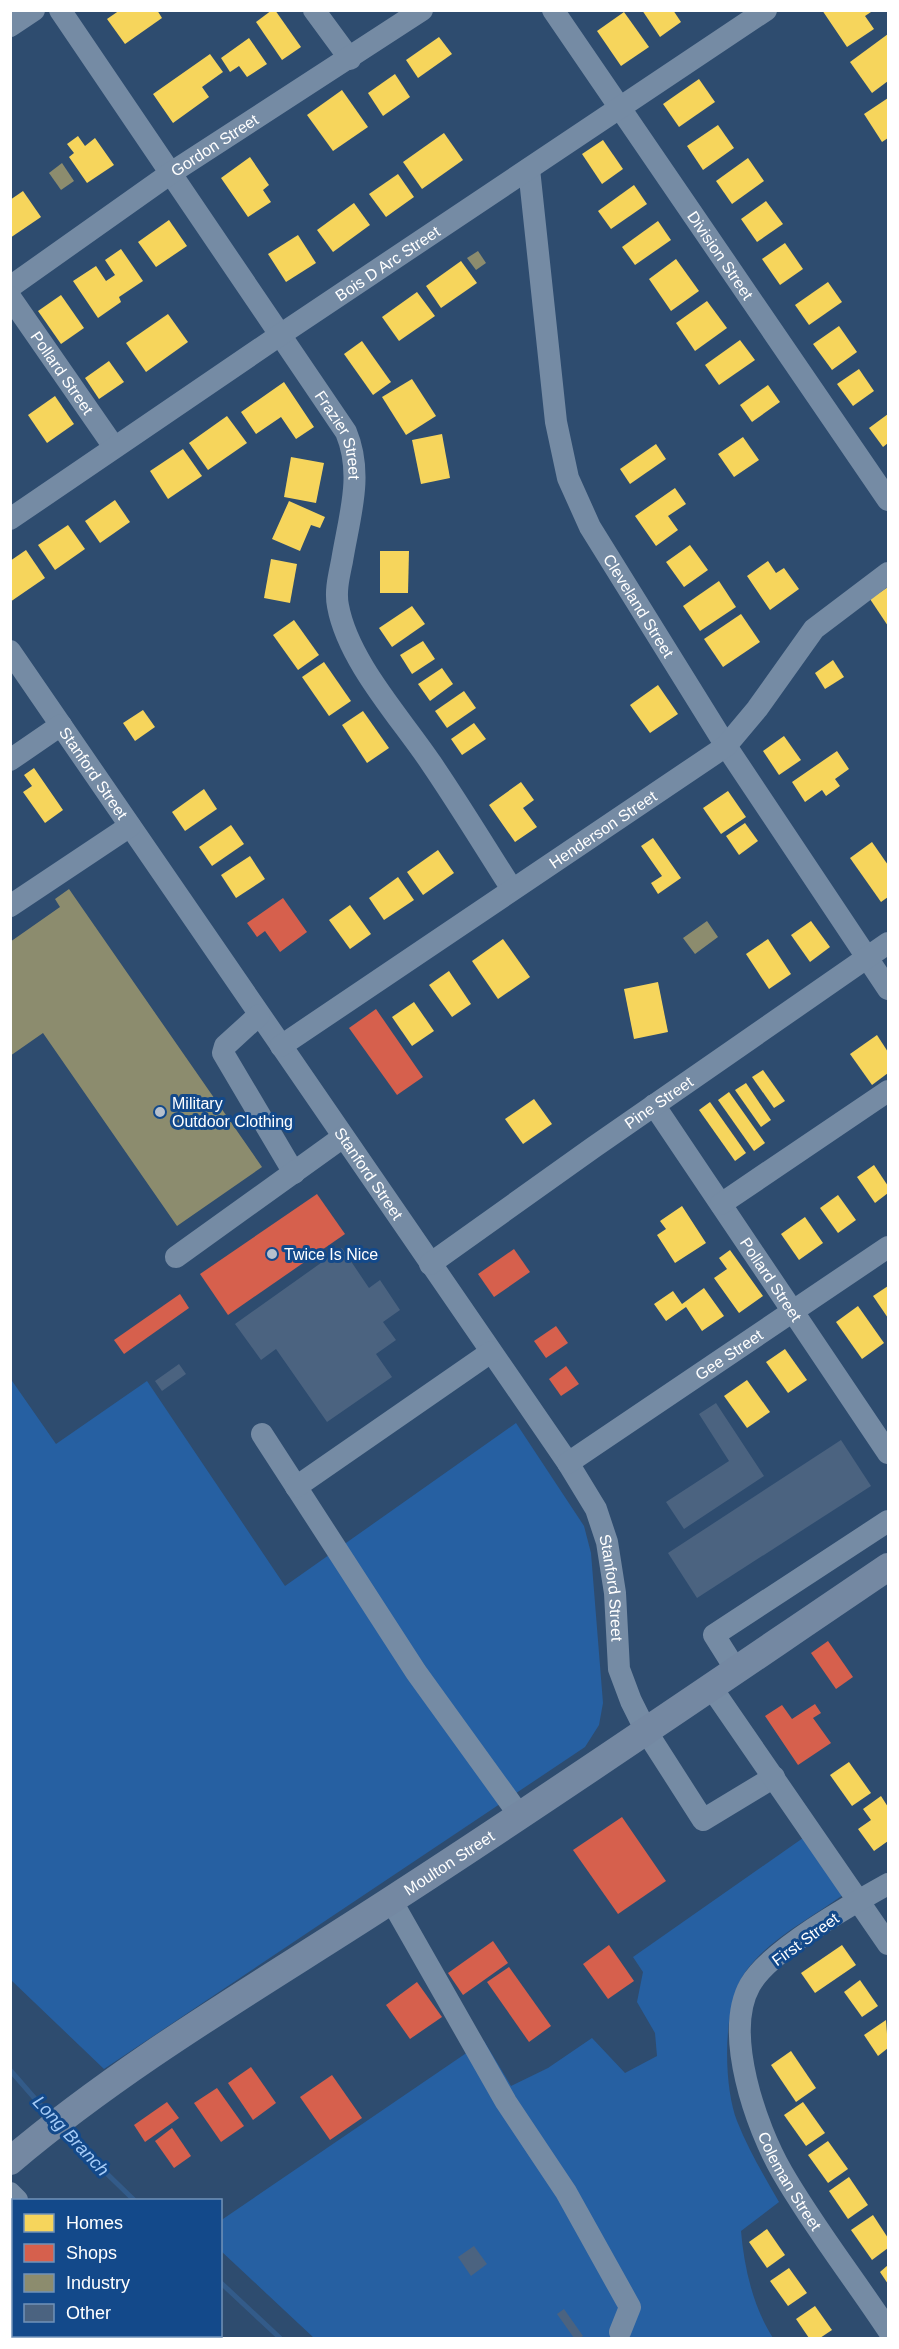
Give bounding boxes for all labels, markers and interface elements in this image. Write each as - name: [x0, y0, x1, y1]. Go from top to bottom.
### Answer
- street label: Gordon Street: [168, 110, 262, 180]
- street label: Division Street: [684, 208, 757, 303]
- street label: Bois D Arc Street: [332, 222, 444, 305]
- street label: Pollard Street: [27, 328, 97, 418]
- street label: Frazier Street: [311, 388, 363, 480]
- street label: Cleveland Street: [600, 551, 677, 661]
- street label: Stanford Street: [56, 724, 131, 823]
- street label: Henderson Street: [546, 787, 660, 872]
- street label: Pine Street: [621, 1073, 697, 1132]
- place label: Military Outdoor Clothing: [172, 1095, 293, 1130]
- marker: Military Outdoor Clothing: [153, 1105, 167, 1119]
- street label: Stanford Street: [331, 1125, 406, 1223]
- street label: Pollard Street: [737, 1235, 805, 1325]
- place label: Twice Is Nice: [284, 1246, 378, 1263]
- marker: Twice Is Nice: [265, 1247, 279, 1261]
- street label: Gee Street: [692, 1326, 766, 1384]
- street label: Stanford Street: [596, 1532, 626, 1642]
- street label: Moulton Street: [401, 1827, 498, 1899]
- street label: First Street: [769, 1909, 842, 1969]
- water label: Long Branch: [29, 2092, 113, 2180]
- street label: Coleman Street: [755, 2129, 825, 2234]
- legend: [12, 2199, 222, 2337]
- text: Homes: [66, 2213, 123, 2233]
- text: Shops: [66, 2243, 117, 2263]
- text: Industry: [66, 2273, 130, 2293]
- text: Other: [66, 2303, 111, 2323]

